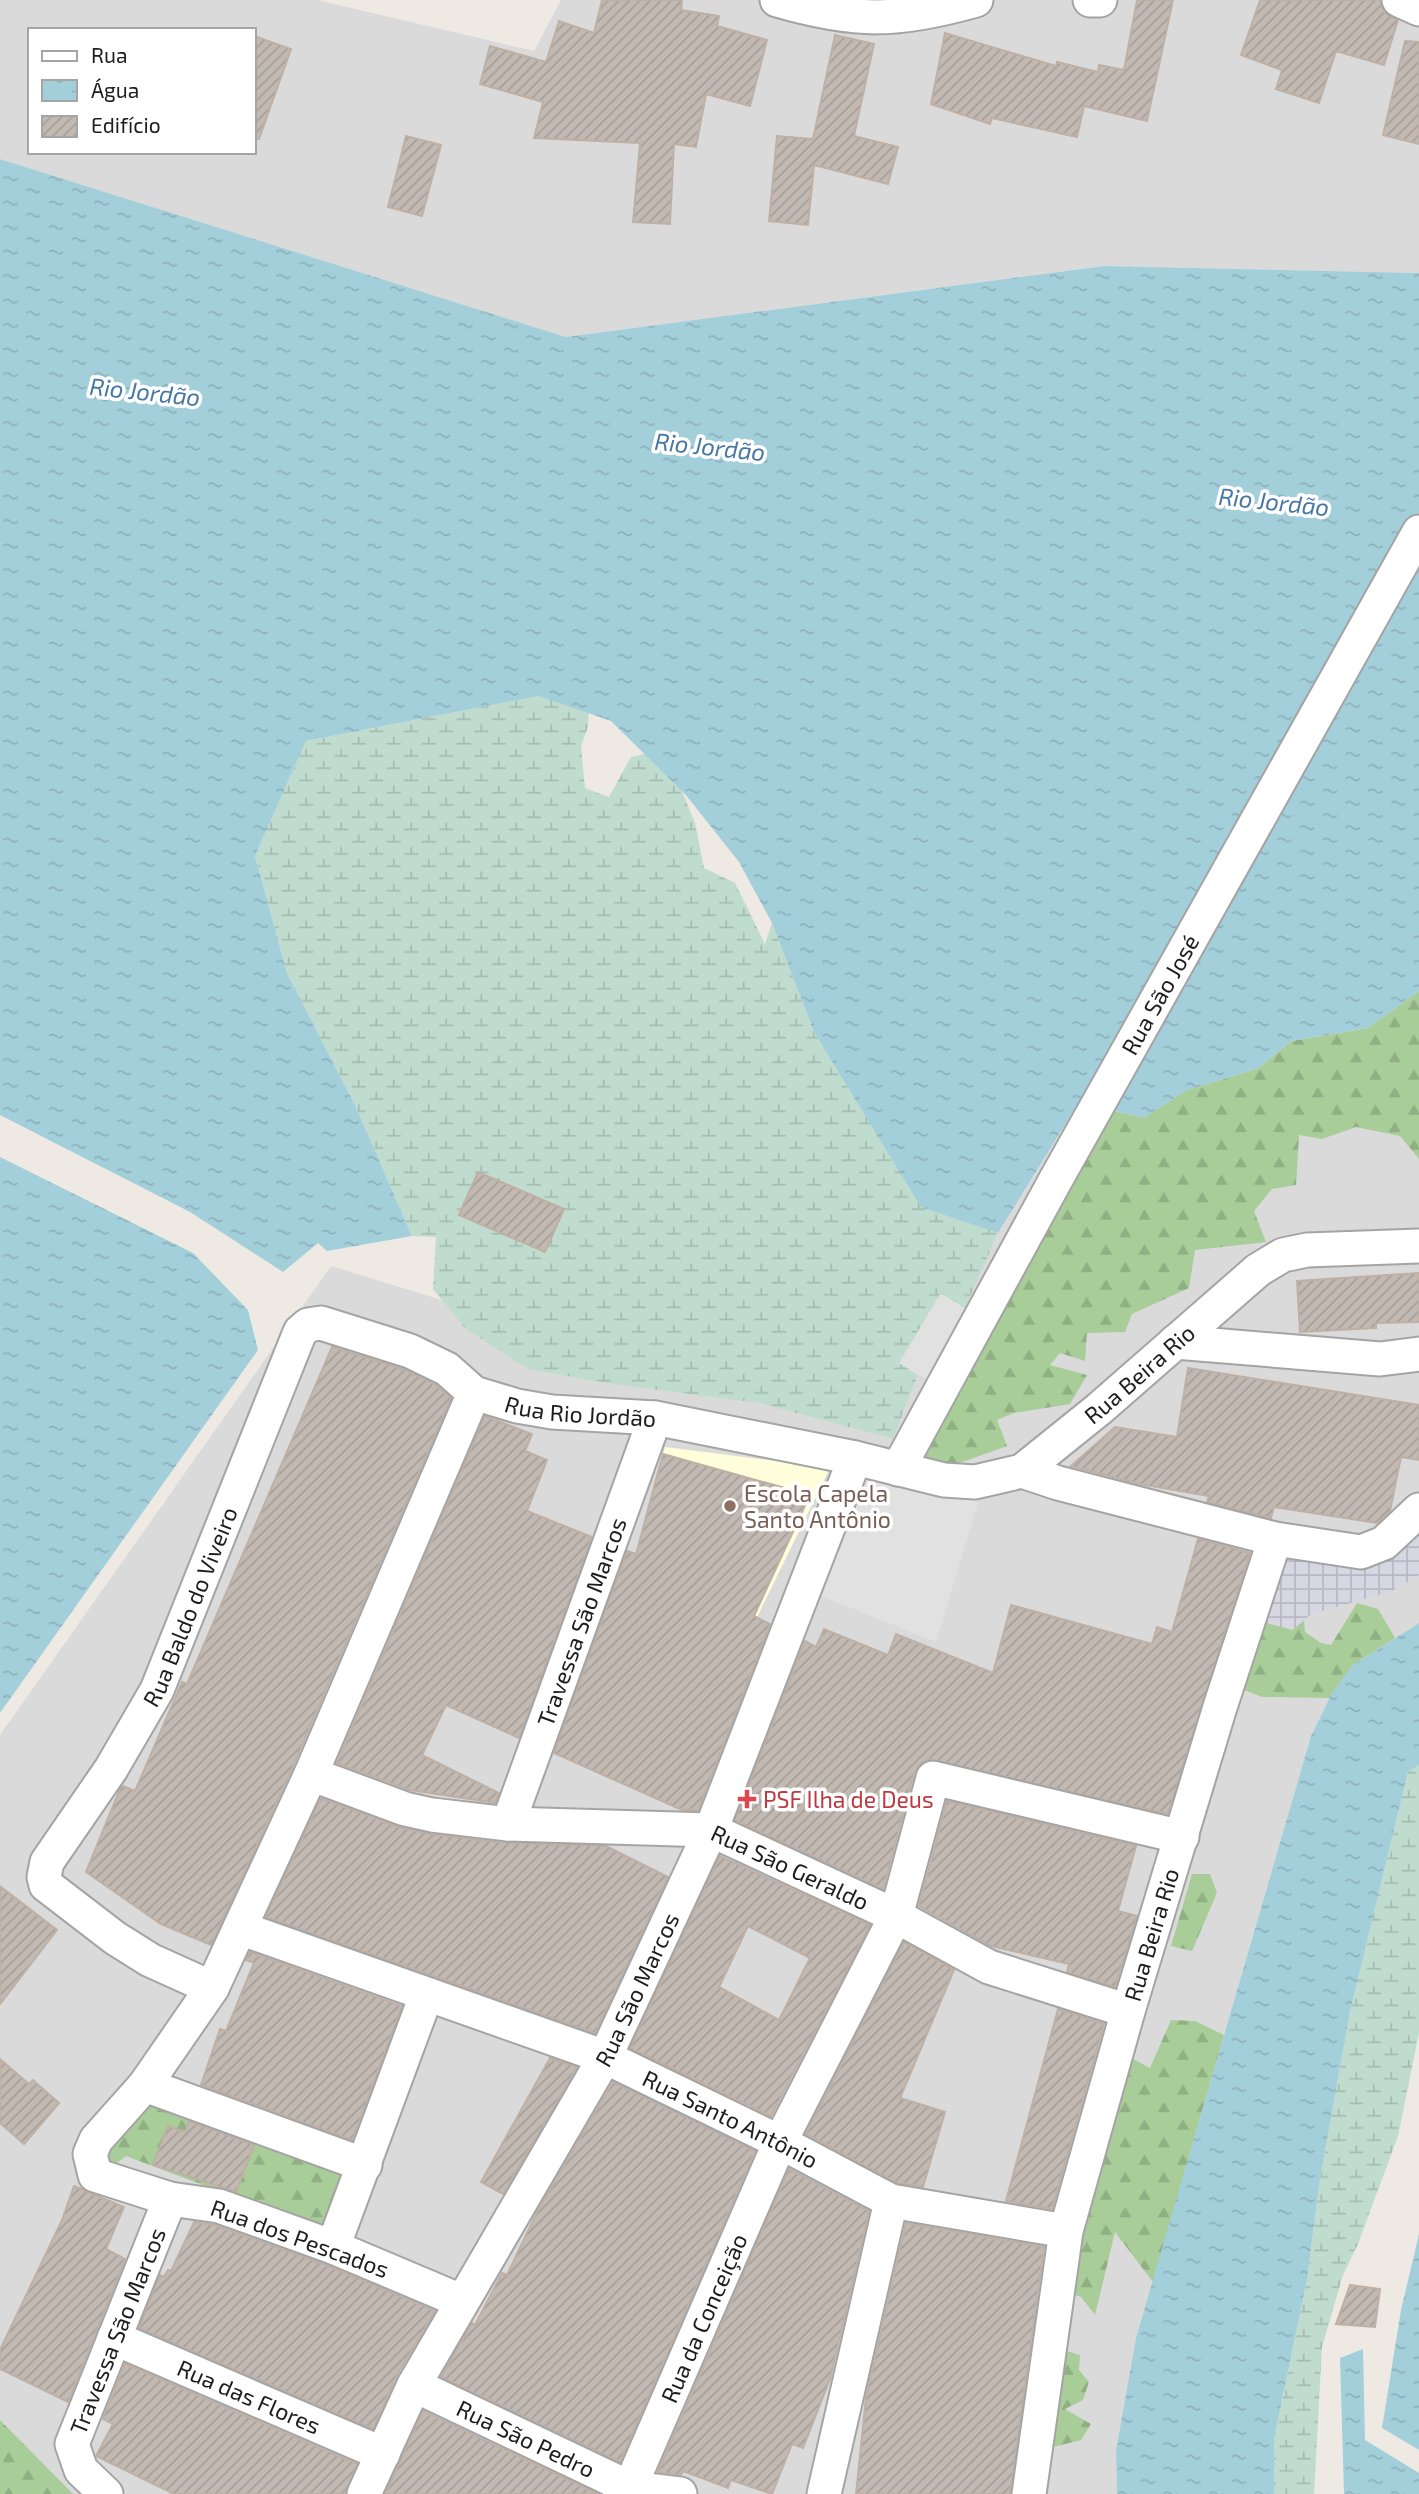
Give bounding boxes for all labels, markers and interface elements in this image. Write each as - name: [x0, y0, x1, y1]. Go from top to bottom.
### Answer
- legend: [28, 28, 256, 154]
- text: Rua: [91, 42, 127, 67]
- text: Água: [91, 77, 139, 102]
- text: Edifício: [91, 112, 161, 137]
- water label: Rio Jordão: [88, 371, 202, 411]
- water label: Rio Jordão: [653, 426, 767, 466]
- water label: Rio Jordão: [1217, 481, 1331, 521]
- street label: Rua São José: [1115, 929, 1205, 1059]
- street label: Rua Beira Rio: [1078, 1318, 1200, 1429]
- street label: Rua Rio Jordão: [502, 1389, 657, 1432]
- place label: Escola Capela Santo Antônio: [744, 1479, 891, 1533]
- marker: Escola Capela Santo Antônio: [722, 1498, 738, 1514]
- street label: Rua Baldo do Viveiro: [136, 1503, 243, 1712]
- street label: Travessa São Marcos: [531, 1514, 632, 1730]
- place label: PSF Ilha de Deus: [763, 1785, 934, 1813]
- marker: PSF Ilha de Deus: [737, 1789, 757, 1809]
- street label: Rua São Geraldo: [707, 1818, 874, 1916]
- street label: Rua Beira Rio: [1118, 1865, 1184, 2004]
- street label: Rua São Marcos: [589, 1908, 684, 2072]
- street label: Rua Santo Antônio: [638, 2064, 823, 2174]
- street label: Rua dos Pescados: [207, 2193, 393, 2283]
- street label: Travessa São Marcos: [63, 2224, 171, 2438]
- street label: Rua da Conceição: [654, 2229, 753, 2407]
- street label: Rua das Flores: [173, 2353, 325, 2439]
- street label: Rua São Pedro: [452, 2393, 600, 2483]

